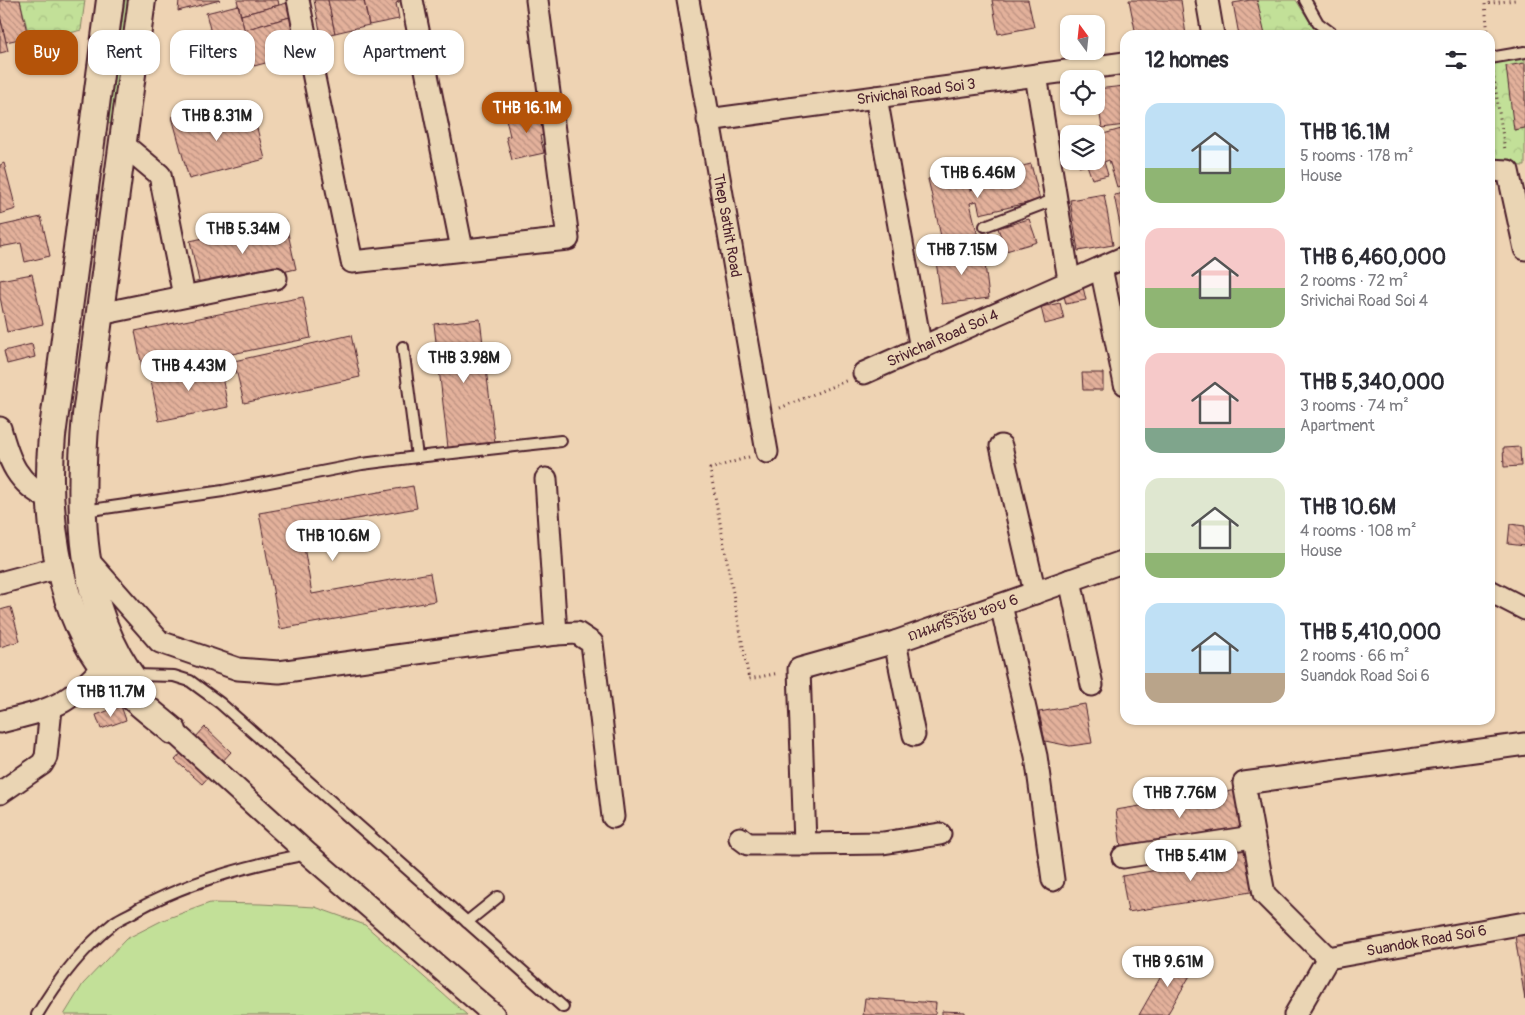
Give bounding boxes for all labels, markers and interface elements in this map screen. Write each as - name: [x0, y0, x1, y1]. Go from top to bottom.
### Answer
- north arrow: [1060, 15, 1105, 60]
- map controls: [1060, 15, 1105, 170]
- chip: Buy: [15, 30, 78, 75]
- chip: Rent: [88, 30, 160, 75]
- chip: Filters: [170, 30, 255, 75]
- chip: New: [265, 30, 334, 75]
- chip: Apartment: [344, 30, 464, 75]
- icon: filters: [1442, 46, 1470, 74]
- text: 12 homes: [1145, 47, 1228, 74]
- button: locate: [1060, 70, 1105, 115]
- street label: Srivichai Road Soi 3: [855, 74, 977, 109]
- pin: THB 16.1M: [470, 92, 584, 134]
- text: THB 16.1M: [493, 98, 561, 118]
- pin: THB 8.31M: [160, 100, 274, 142]
- text: THB 8.31M: [182, 106, 252, 126]
- text: THB 16.1M: [1300, 119, 1390, 146]
- icon: home: [1185, 123, 1245, 183]
- button: layers: [1060, 125, 1105, 170]
- text: 5 rooms · 178 m²: [1300, 146, 1413, 166]
- pin: THB 6.46M: [921, 156, 1035, 199]
- text: THB 6.46M: [941, 163, 1015, 183]
- text: House: [1300, 166, 1342, 186]
- street label: Thep Sathit Road: [709, 172, 746, 279]
- pin: THB 5.34M: [186, 212, 300, 255]
- text: THB 5.34M: [206, 219, 280, 239]
- pin: THB 7.15M: [905, 234, 1019, 276]
- text: THB 7.15M: [927, 240, 997, 260]
- text: THB 6,460,000: [1300, 244, 1446, 271]
- icon: home: [1185, 248, 1245, 308]
- text: 2 rooms · 72 m²: [1300, 271, 1408, 291]
- text: Srivichai Road Soi 4: [1300, 291, 1428, 311]
- street label: Srivichai Road Soi 4: [884, 305, 1002, 371]
- pin: THB 3.98M: [407, 342, 521, 384]
- text: THB 3.98M: [428, 348, 500, 368]
- pin: THB 4.43M: [132, 350, 246, 392]
- text: THB 4.43M: [152, 356, 226, 376]
- text: THB 5,340,000: [1300, 369, 1445, 396]
- icon: home: [1185, 373, 1245, 433]
- text: 3 rooms · 74 m²: [1300, 396, 1409, 416]
- text: Apartment: [1300, 416, 1375, 436]
- text: THB 10.6M: [1300, 494, 1396, 521]
- icon: home: [1185, 498, 1245, 558]
- pin: THB 10.6M: [276, 520, 390, 562]
- text: 4 rooms · 108 m²: [1300, 521, 1417, 541]
- text: THB 10.6M: [296, 526, 370, 546]
- text: House: [1300, 541, 1342, 561]
- street label: ถนนศรีวิชัย ซอย 6: [905, 590, 1021, 646]
- text: THB 5,410,000: [1300, 619, 1441, 646]
- icon: home: [1185, 623, 1245, 683]
- text: 2 rooms · 66 m²: [1300, 646, 1410, 666]
- text: Suandok Road Soi 6: [1300, 666, 1430, 686]
- pin: THB 11.7M: [54, 676, 168, 718]
- text: THB 11.7M: [77, 682, 145, 702]
- pin: THB 7.76M: [1123, 776, 1237, 819]
- text: THB 7.76M: [1144, 783, 1216, 803]
- pin: THB 5.41M: [1134, 840, 1248, 882]
- text: THB 5.41M: [1156, 846, 1226, 866]
- street label: Suandok Road Soi 6: [1365, 920, 1488, 961]
- pin: THB 9.61M: [1111, 946, 1225, 988]
- text: THB 9.61M: [1133, 952, 1203, 972]

